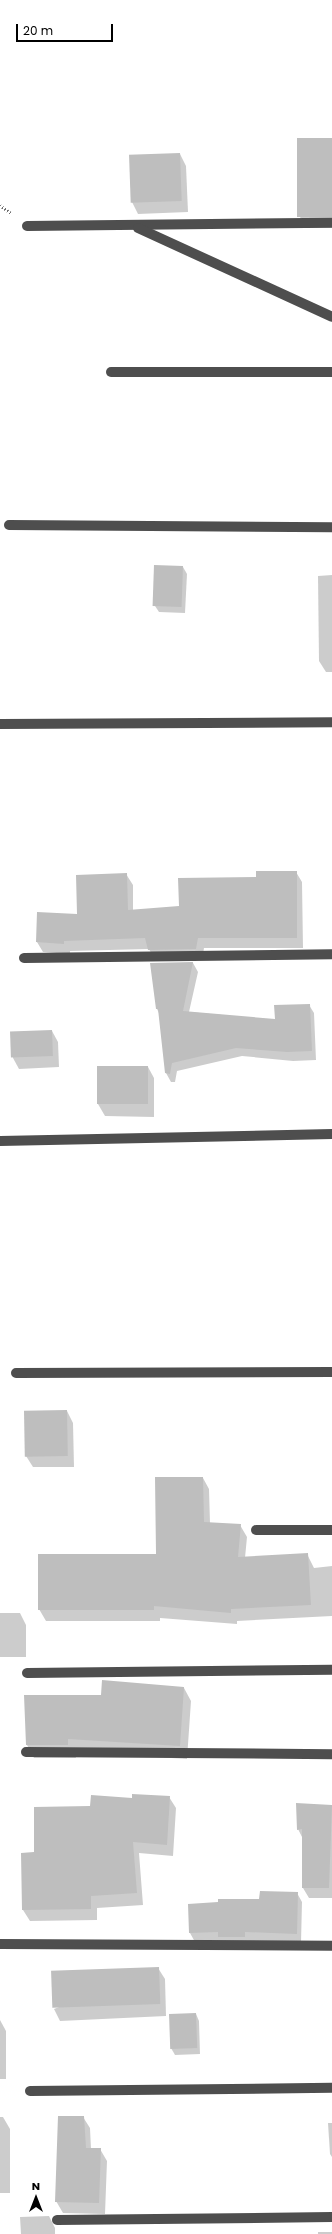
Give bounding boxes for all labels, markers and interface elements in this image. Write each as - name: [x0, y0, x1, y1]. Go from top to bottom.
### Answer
- scale bar: [18, 16, 115, 42]
- text: 20 m: [23, 22, 53, 39]
- north arrow: [16, 2178, 56, 2218]
- text: N: [32, 2178, 40, 2194]

